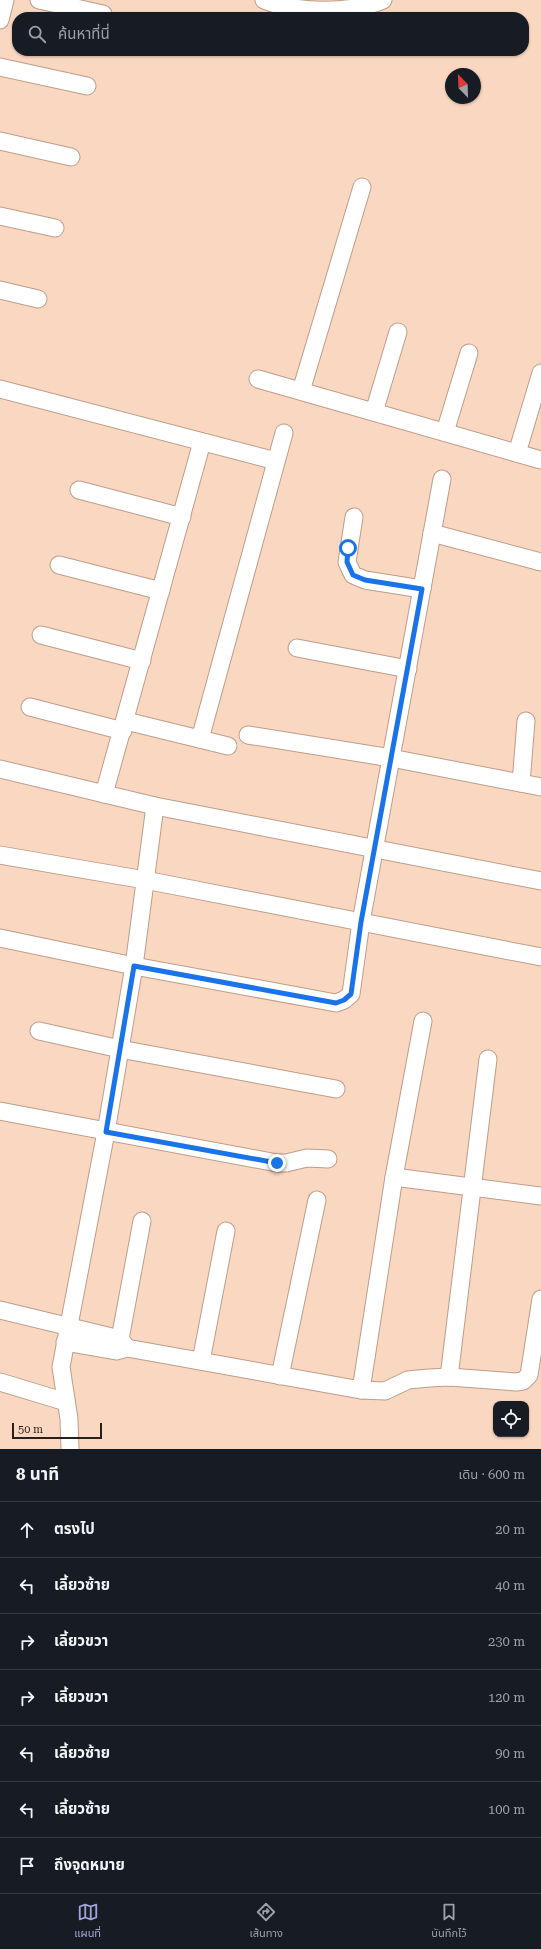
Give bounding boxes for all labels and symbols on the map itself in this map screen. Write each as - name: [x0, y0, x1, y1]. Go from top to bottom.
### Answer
- north arrow: [445, 68, 481, 104]
- route start: [339, 539, 357, 557]
- route end: [268, 1154, 286, 1172]
- scale bar: [12, 1421, 102, 1440]

